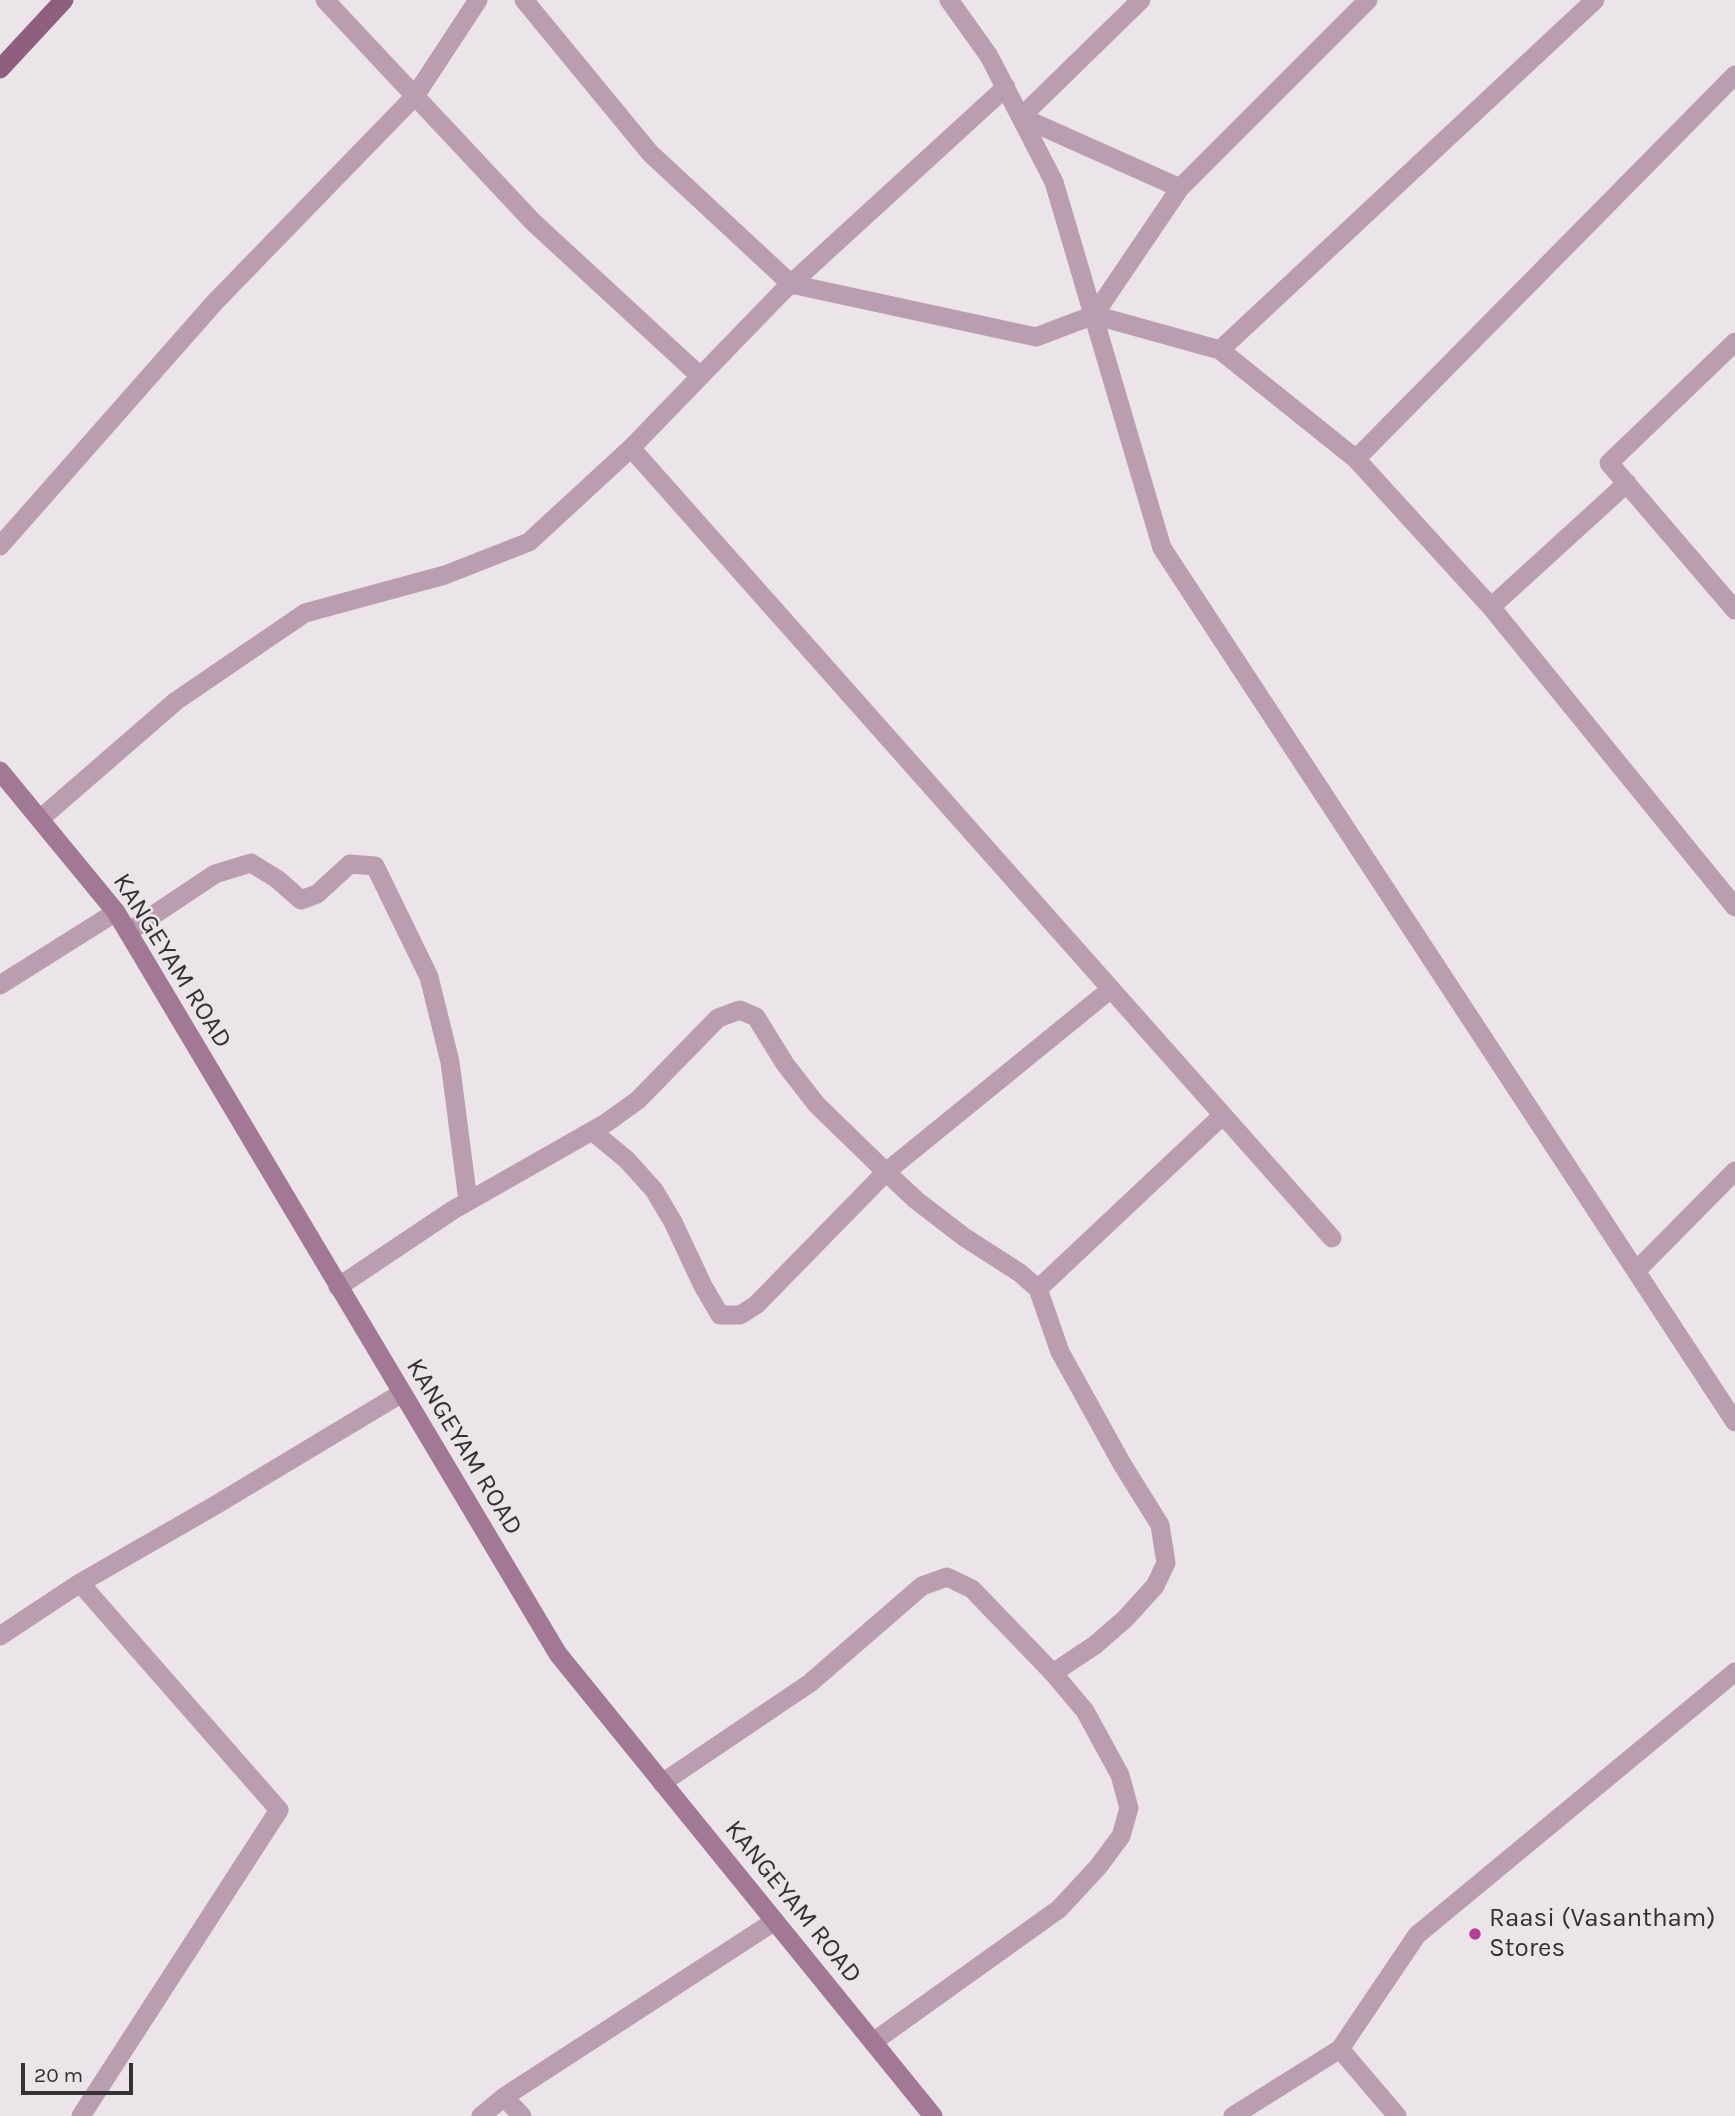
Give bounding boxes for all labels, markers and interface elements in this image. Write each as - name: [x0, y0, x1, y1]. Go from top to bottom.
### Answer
- street label: KANGEYAM ROAD: [106, 868, 238, 1054]
- street label: KANGEYAM ROAD: [399, 1353, 529, 1541]
- street label: KANGEYAM ROAD: [718, 1814, 868, 1990]
- place label: Raasi (Vasantham) Stores: [1489, 1903, 1715, 1965]
- marker: Raasi (Vasantham) Stores: [1467, 1926, 1483, 1942]
- scale bar: [24, 2050, 136, 2094]
- text: 20 m: [34, 2063, 83, 2087]

